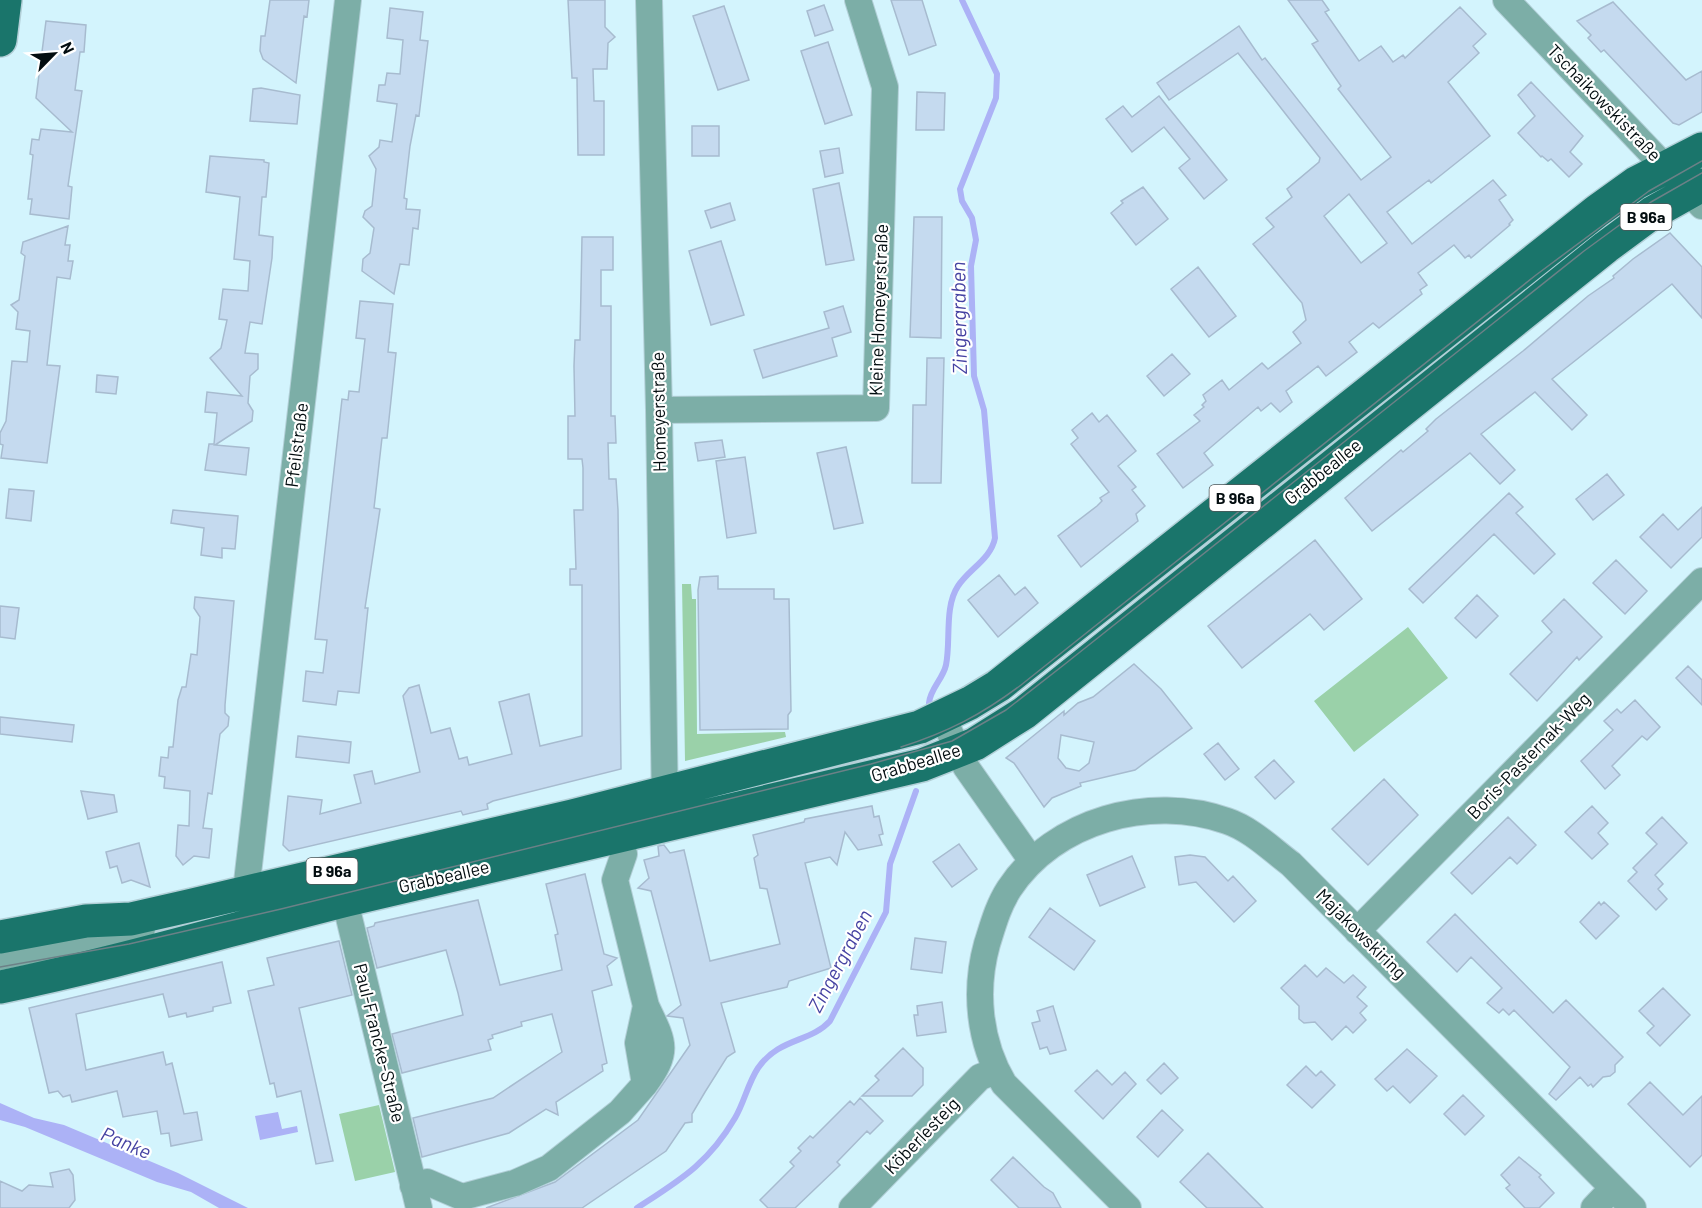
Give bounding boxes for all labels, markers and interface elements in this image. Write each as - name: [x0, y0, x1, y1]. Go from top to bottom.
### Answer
- north arrow: [24, 24, 84, 84]
- text: N: [57, 39, 79, 56]
- street label: Tschaikowskistraße: [1543, 39, 1666, 165]
- road number: B 96a: [1620, 204, 1672, 230]
- street label: Kleine Homeyerstraße: [864, 223, 892, 396]
- water label: Zingergraben: [945, 261, 971, 375]
- street label: Homeyerstraße: [646, 352, 670, 472]
- street label: Pfeilstraße: [280, 401, 312, 488]
- street label: Grabbeallee: [1280, 434, 1365, 509]
- road number: B 96a: [1210, 485, 1260, 511]
- street label: Boris-Pasternak-Weg: [1462, 687, 1594, 823]
- street label: Grabbeallee: [868, 738, 963, 786]
- street label: Grabbeallee: [396, 855, 491, 897]
- road number: B 96a: [306, 858, 358, 884]
- street label: Majakowskiring: [1312, 883, 1412, 983]
- water label: Zingergraben: [802, 905, 876, 1016]
- street label: Paul-Francke-Straße: [350, 961, 410, 1125]
- street label: Köberlesteig: [879, 1092, 963, 1178]
- water label: Panke: [98, 1121, 155, 1163]

